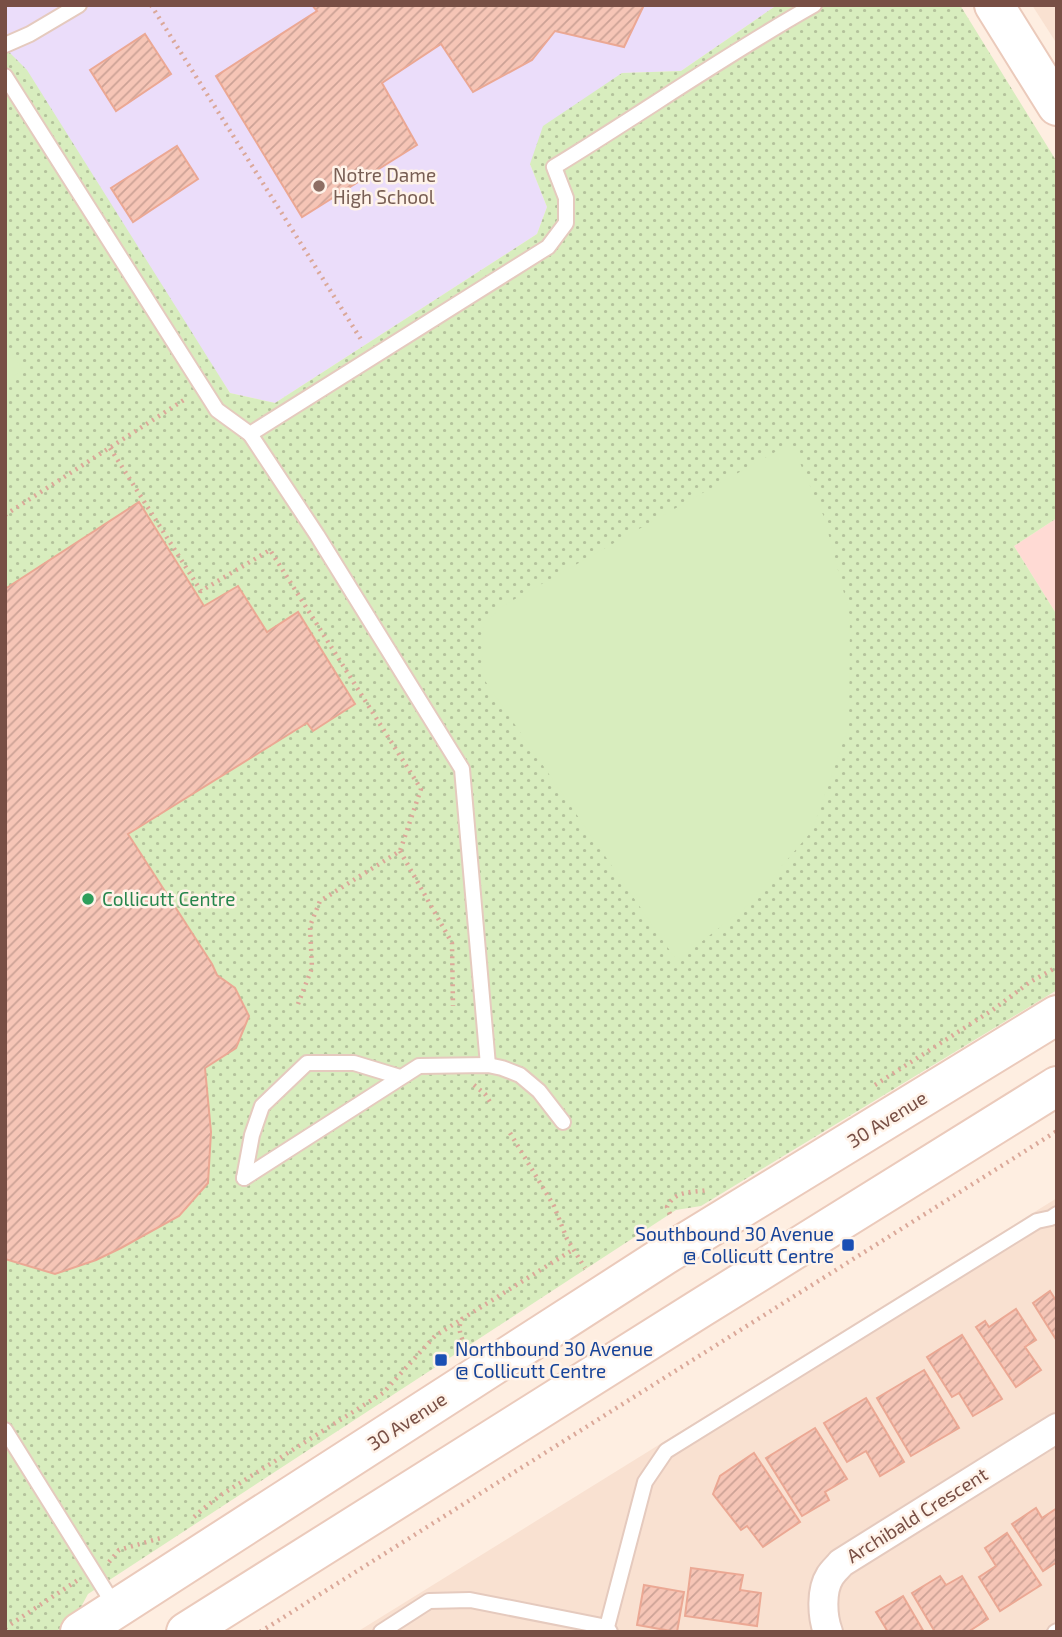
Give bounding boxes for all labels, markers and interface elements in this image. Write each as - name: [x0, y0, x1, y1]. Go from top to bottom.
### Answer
- place label: Notre Dame High School: [333, 163, 436, 208]
- marker: Notre Dame High School: [311, 178, 327, 194]
- place label: Collicutt Centre: [102, 887, 235, 910]
- marker: Collicutt Centre: [80, 891, 96, 907]
- street label: 30 Avenue: [843, 1085, 931, 1152]
- place label: Southbound 30 Avenue @ Collicutt Centre: [635, 1222, 834, 1267]
- marker: Southbound 30 Avenue @ Collicutt Centre: [840, 1237, 856, 1253]
- place label: Northbound 30 Avenue @ Collicutt Centre: [455, 1337, 653, 1382]
- marker: Northbound 30 Avenue @ Collicutt Centre: [433, 1352, 449, 1368]
- street label: 30 Avenue: [363, 1387, 451, 1455]
- street label: Archibald Crescent: [842, 1462, 991, 1567]

